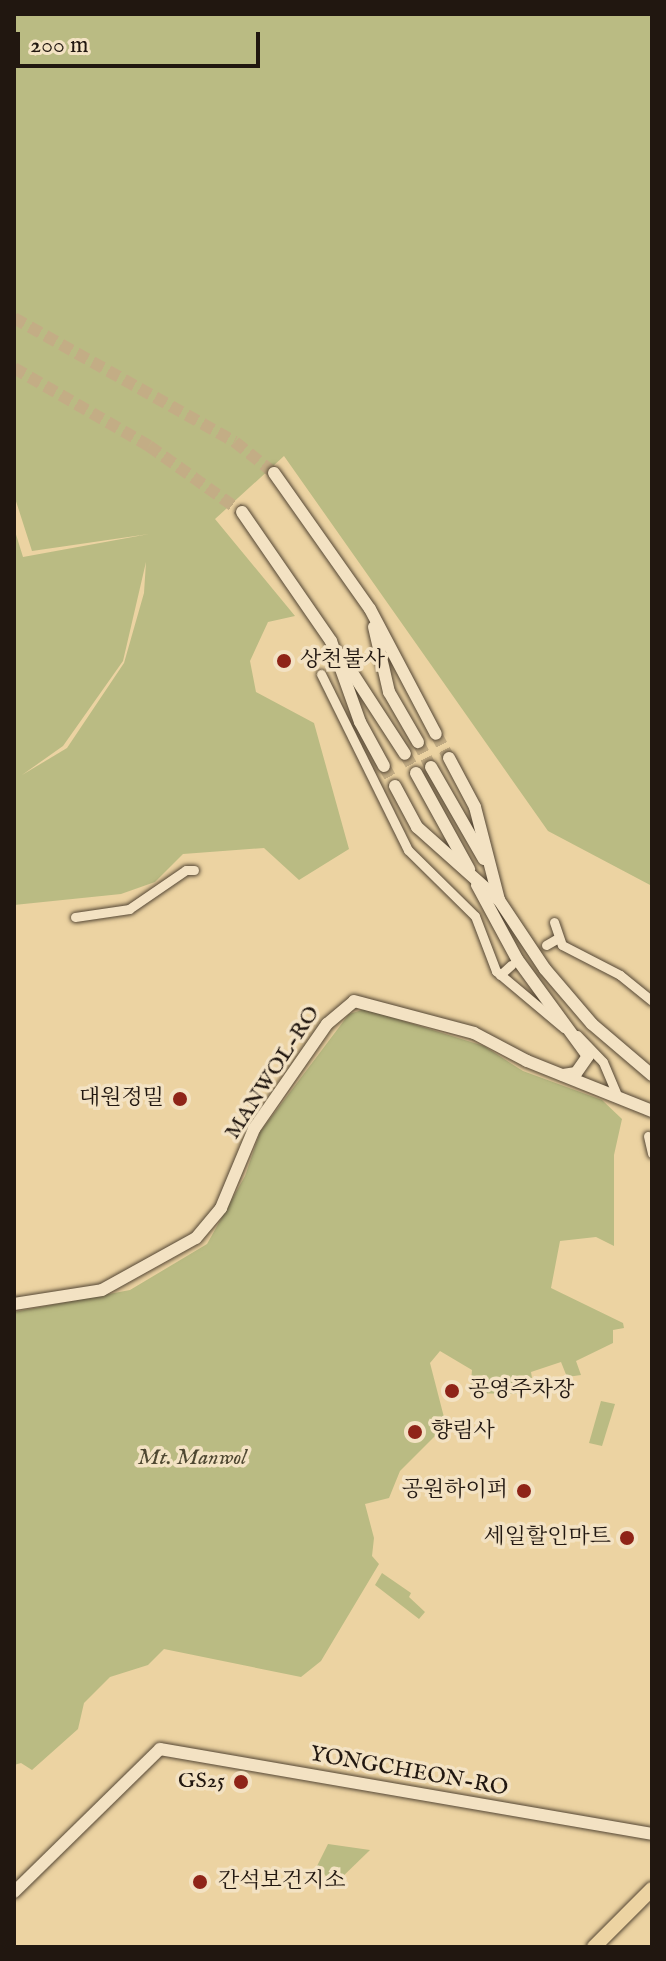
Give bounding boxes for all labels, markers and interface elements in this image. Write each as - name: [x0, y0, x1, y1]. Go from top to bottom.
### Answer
- scale bar: [20, 16, 264, 66]
- text: 200 m: [30, 30, 89, 61]
- place label: 상천불사: [300, 648, 385, 674]
- marker: 상천불사: [275, 652, 293, 670]
- street label: MANWOL-RO: [220, 1001, 326, 1145]
- place label: 대원정밀: [79, 1086, 164, 1112]
- marker: 대원정밀: [171, 1090, 189, 1108]
- place label: 공영주차장: [468, 1378, 574, 1404]
- marker: 공영주차장: [443, 1382, 461, 1400]
- place label: 향림사: [431, 1419, 495, 1445]
- marker: 향림사: [406, 1423, 424, 1441]
- park label: Mt. Manwol: [138, 1446, 246, 1472]
- place label: 공원하이퍼: [402, 1478, 508, 1504]
- marker: 공원하이퍼: [515, 1482, 533, 1500]
- place label: 세일할인마트: [483, 1525, 611, 1551]
- marker: 세일할인마트: [618, 1529, 636, 1547]
- street label: YONGCHEON-RO: [308, 1742, 510, 1802]
- place label: GS25: [178, 1769, 225, 1795]
- marker: GS25: [232, 1773, 250, 1791]
- place label: 간석보건지소: [218, 1869, 346, 1895]
- marker: 간석보건지소: [189, 1871, 211, 1893]

